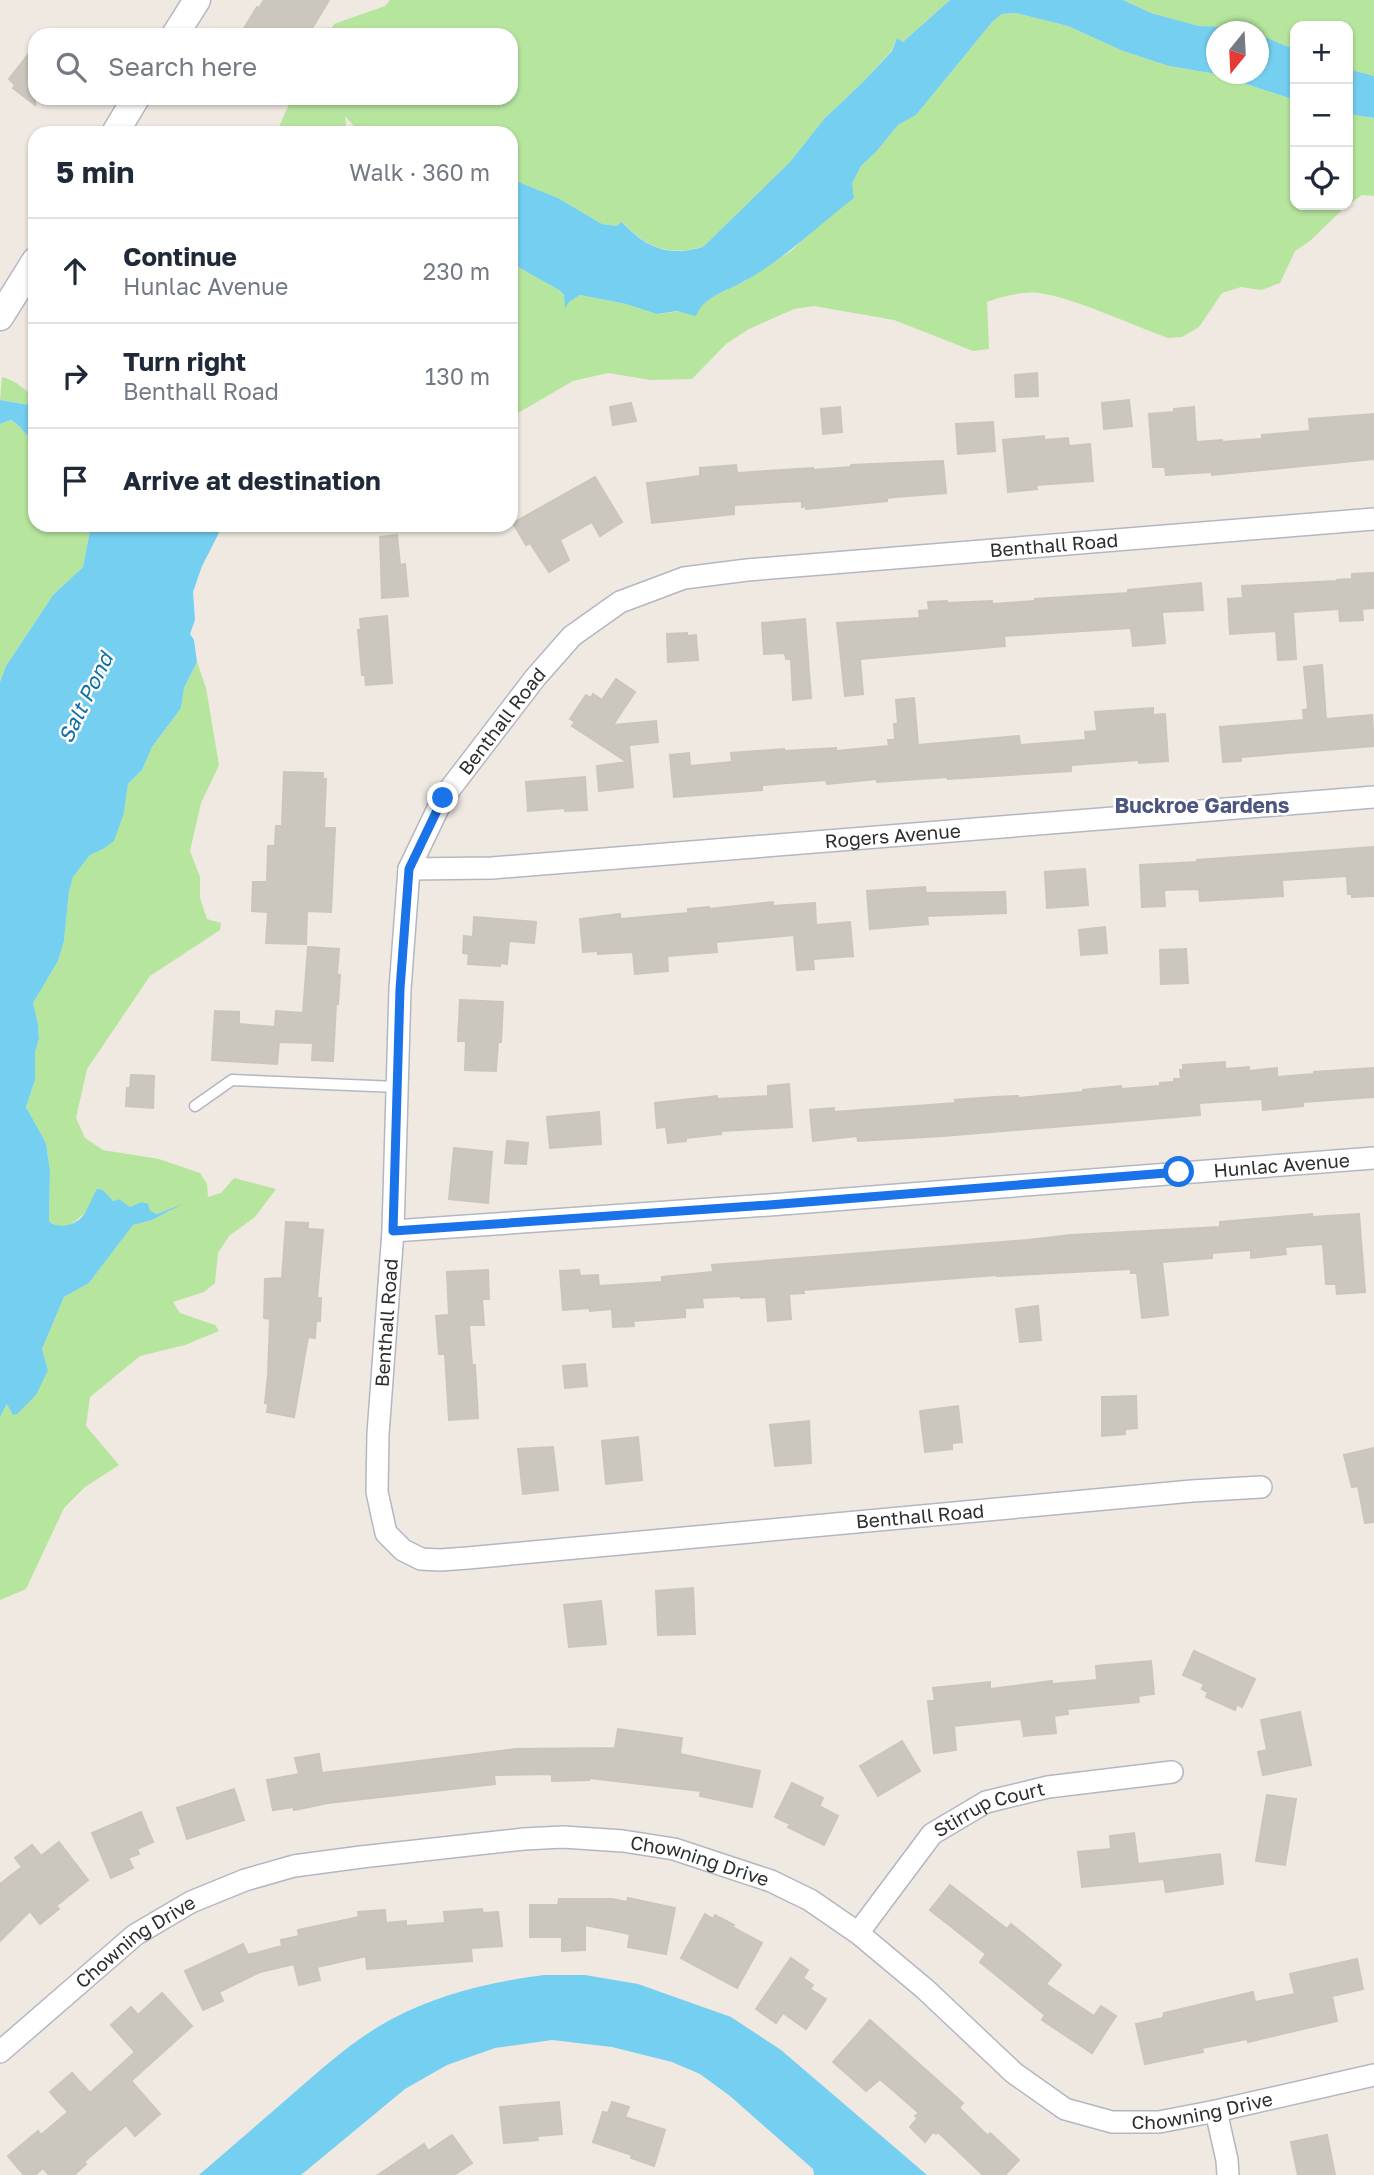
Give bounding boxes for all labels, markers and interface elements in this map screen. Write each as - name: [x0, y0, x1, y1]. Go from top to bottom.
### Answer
- north arrow: [1206, 21, 1269, 84]
- map controls: [1290, 21, 1353, 210]
- button: +: [1290, 21, 1353, 84]
- search box: [28, 28, 518, 105]
- icon: search: [52, 48, 90, 86]
- text: Search here: [108, 51, 257, 82]
- button: −: [1290, 84, 1353, 147]
- button: locate: [1290, 147, 1353, 210]
- text: 5 min: [56, 154, 134, 190]
- text: Walk · 360 m: [349, 158, 490, 186]
- text: Continue: [123, 241, 237, 272]
- icon: ahead: [56, 252, 94, 290]
- text: 230 m: [423, 257, 490, 285]
- text: Hunlac Avenue: [123, 272, 288, 300]
- text: Turn right: [123, 346, 246, 377]
- icon: right: [56, 357, 94, 395]
- text: 130 m: [425, 362, 490, 390]
- text: Benthall Road: [123, 377, 279, 405]
- icon: arrive: [56, 462, 94, 500]
- text: Arrive at destination: [123, 465, 381, 496]
- street label: Benthall Road: [989, 528, 1119, 561]
- water label: Salt Pond: [52, 646, 119, 747]
- street label: Benthall Road: [453, 663, 550, 779]
- route end: [427, 782, 458, 813]
- district label: Buckroe Gardens: [1115, 792, 1290, 818]
- street label: Rogers Avenue: [824, 818, 961, 852]
- street label: Hunlac Avenue: [1212, 1148, 1351, 1181]
- route start: [1163, 1156, 1194, 1187]
- street label: Benthall Road: [370, 1258, 402, 1388]
- street label: Benthall Road: [855, 1498, 985, 1533]
- street label: Stirrup Court: [929, 1776, 1047, 1841]
- street label: Chowning Drive: [629, 1830, 772, 1891]
- street label: Chowning Drive: [70, 1890, 199, 1993]
- street label: Chowning Drive: [1131, 2087, 1275, 2133]

